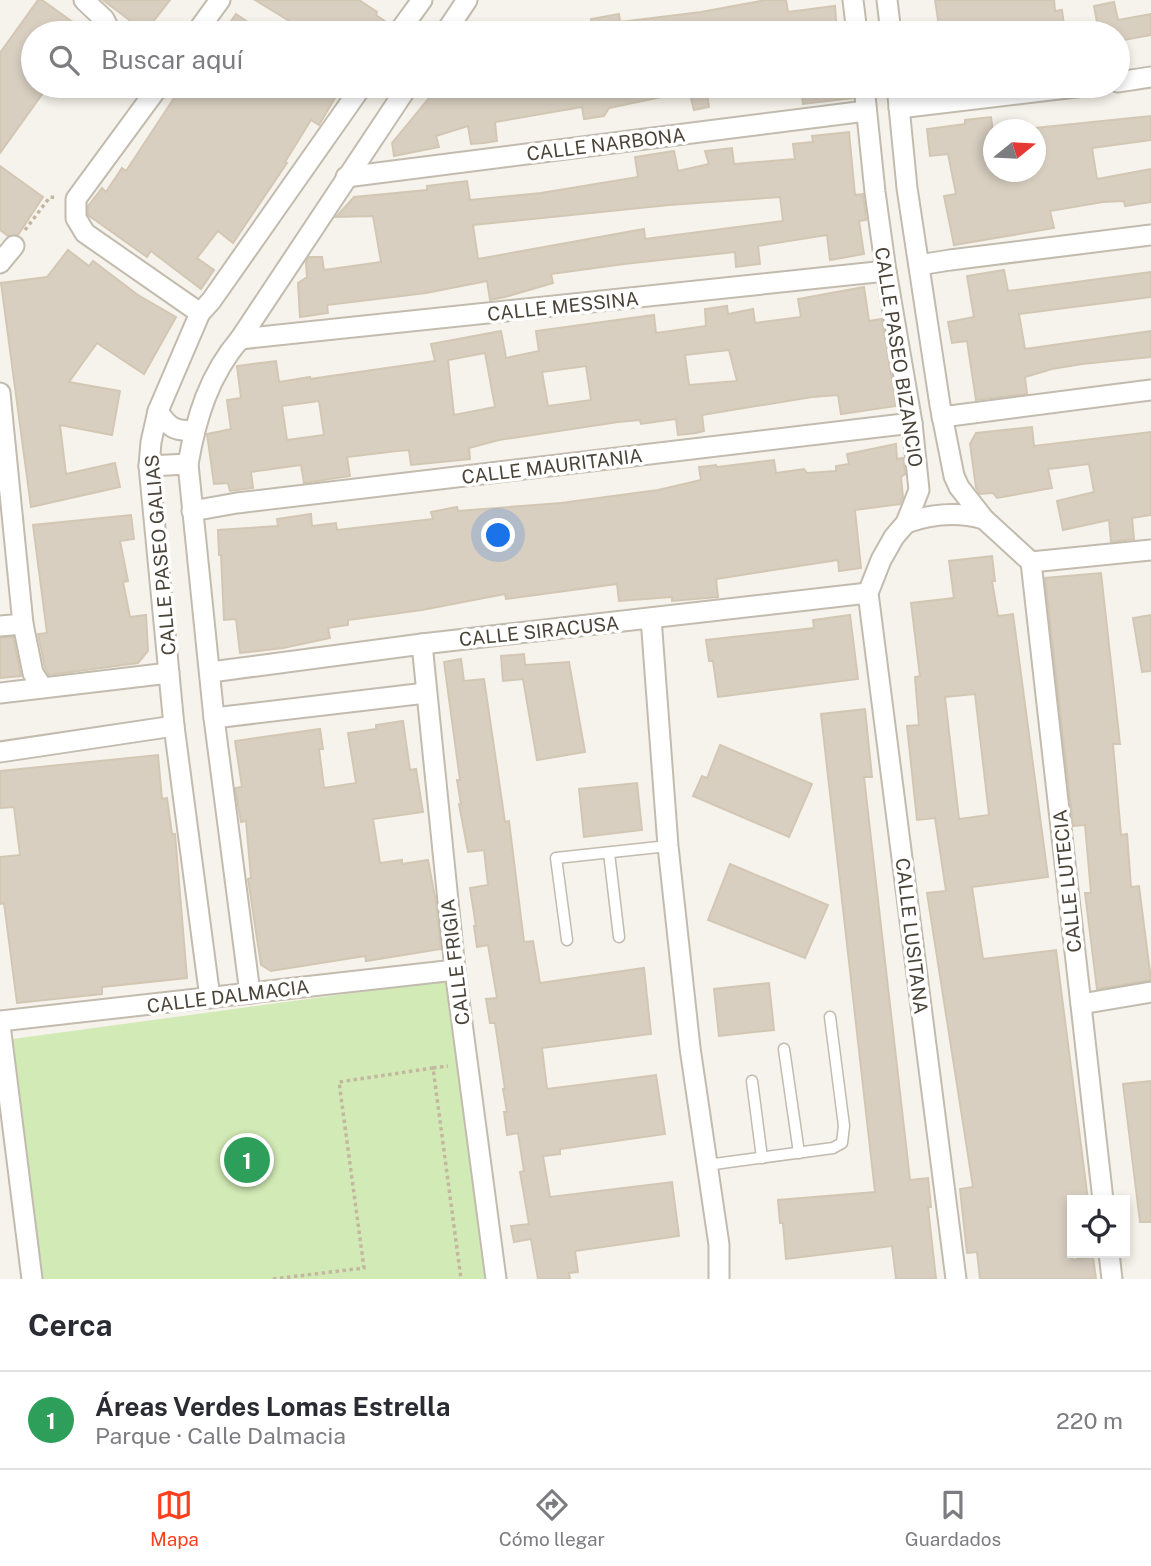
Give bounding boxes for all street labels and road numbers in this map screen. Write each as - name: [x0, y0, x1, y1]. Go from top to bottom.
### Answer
- street label: CALLE NARBONA: [525, 123, 687, 165]
- street label: CALLE PASEO BIZANCIO: [871, 245, 927, 469]
- street label: CALLE MESSINA: [486, 287, 640, 325]
- street label: CALLE MAURITANIA: [460, 444, 644, 488]
- street label: CALLE PASEO GALIAS: [140, 454, 180, 656]
- street label: CALLE SIRACUSA: [458, 612, 620, 650]
- street label: CALLE LUTECIA: [1049, 808, 1085, 954]
- street label: CALLE LUSITANA: [891, 857, 933, 1015]
- street label: CALLE FRIGIA: [436, 898, 474, 1026]
- street label: CALLE DALMACIA: [146, 975, 310, 1017]

